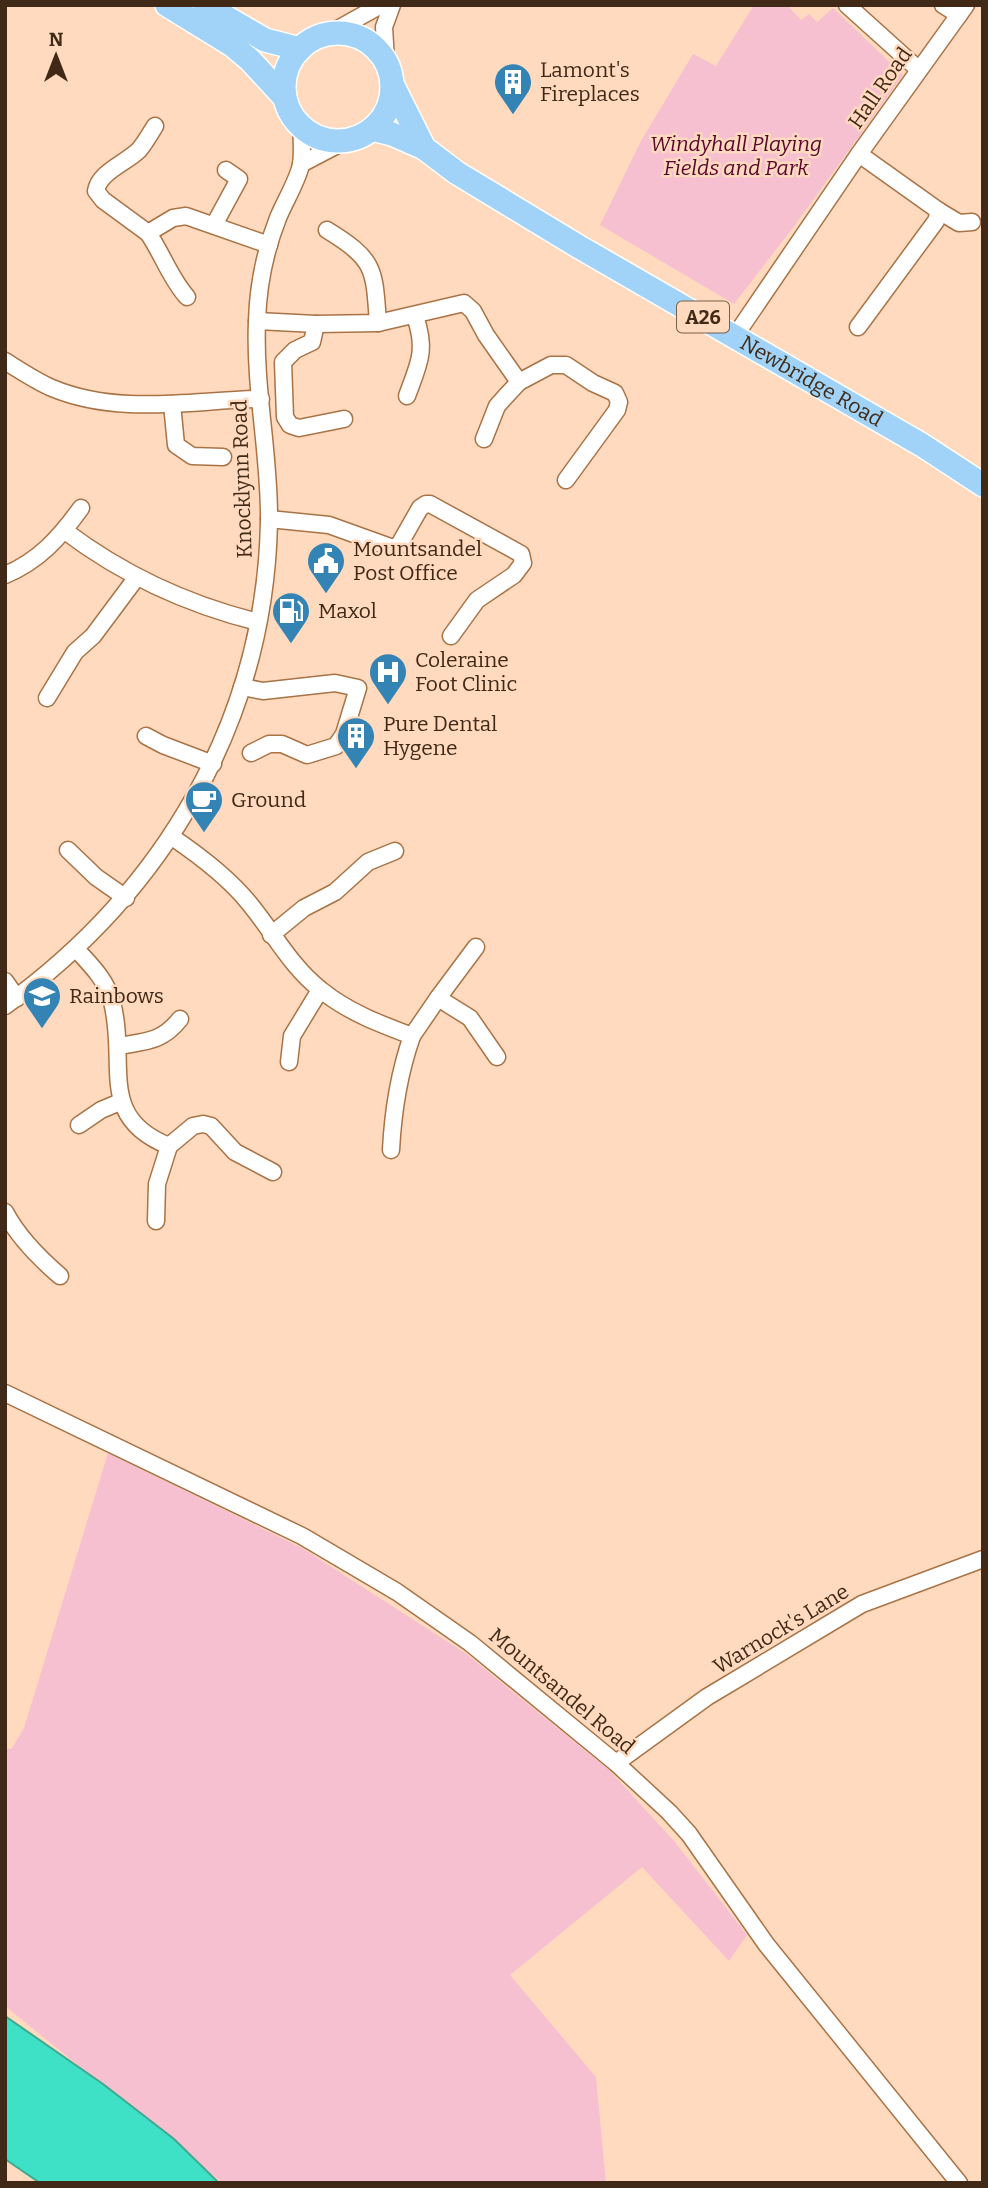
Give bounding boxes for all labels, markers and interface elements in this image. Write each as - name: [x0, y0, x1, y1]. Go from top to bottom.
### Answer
- north arrow: [21, 21, 91, 91]
- text: N: [49, 28, 64, 51]
- street label: Hall Road: [843, 42, 917, 134]
- place label: Lamont's Fireplaces: [540, 57, 640, 107]
- building icon: Lamont's Fireplaces: [492, 61, 534, 116]
- park label: Windyhall Playing Fields and Park: [650, 131, 822, 181]
- road number: A26: [677, 302, 729, 332]
- street label: Newbridge Road: [735, 330, 887, 433]
- street label: Knocklynn Road: [226, 399, 258, 559]
- place label: Mountsandel Post Office: [353, 536, 482, 586]
- public building icon: Mountsandel Post Office: [305, 540, 347, 595]
- fuel station icon: Maxol: [270, 590, 312, 645]
- place label: Maxol: [318, 598, 377, 624]
- place label: Coleraine Foot Clinic: [415, 647, 518, 697]
- hospital icon: Coleraine Foot Clinic: [367, 651, 409, 706]
- place label: Pure Dental Hygene: [383, 711, 497, 761]
- building icon: Pure Dental Hygene: [335, 715, 377, 770]
- cafe icon: Ground: [183, 779, 225, 834]
- place label: Ground: [231, 787, 306, 813]
- school or university icon: Rainbows: [21, 975, 63, 1030]
- place label: Rainbows: [69, 983, 164, 1009]
- street label: Warnock's Lane: [708, 1578, 854, 1680]
- street label: Mountsandel Road: [484, 1622, 640, 1760]

